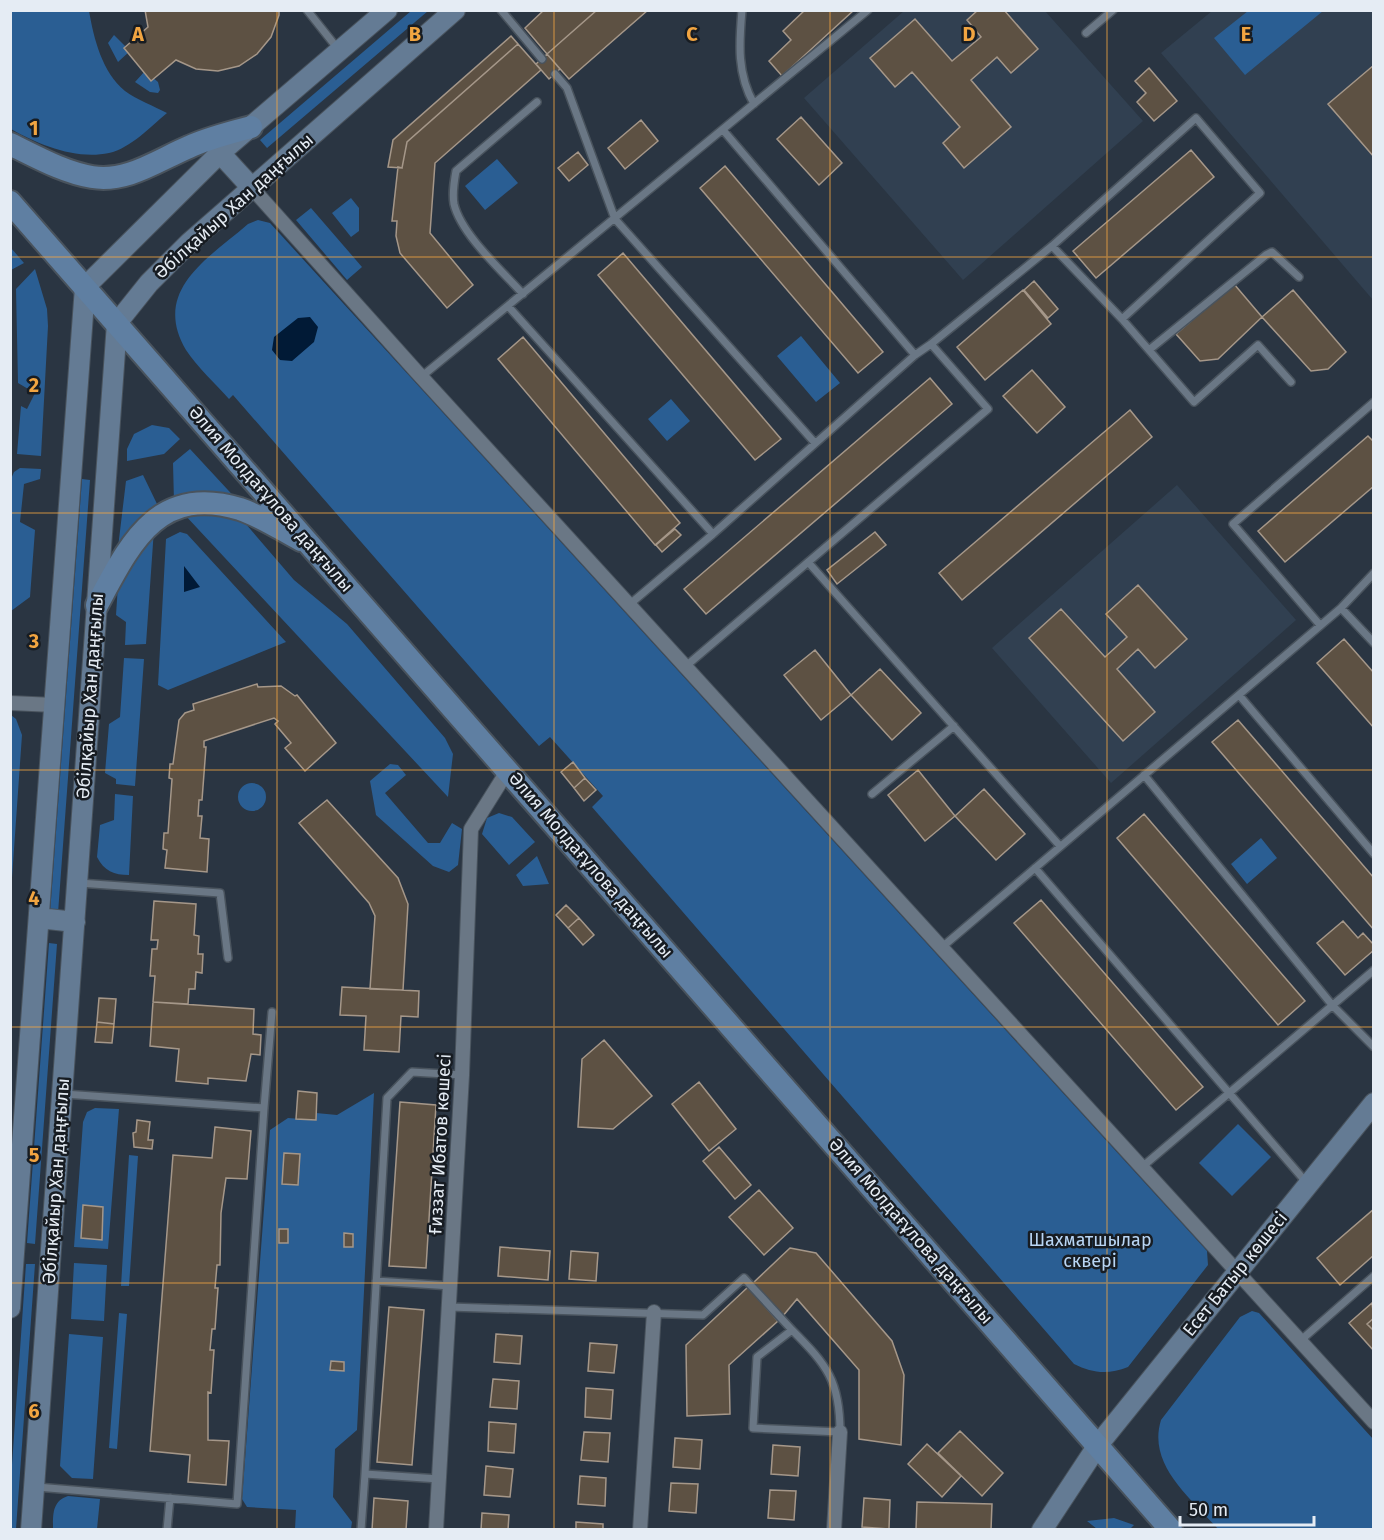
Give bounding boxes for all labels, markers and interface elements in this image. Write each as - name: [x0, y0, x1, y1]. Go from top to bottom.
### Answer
- text: A: [131, 22, 145, 46]
- text: B: [409, 22, 421, 46]
- text: C: [686, 22, 698, 46]
- text: D: [962, 22, 976, 46]
- text: E: [1241, 22, 1251, 46]
- text: 1: [29, 116, 39, 140]
- street label: Әбілқайыр Хан даңғылы: [150, 129, 318, 283]
- text: 2: [29, 373, 39, 397]
- street label: Әлия Молдағұлова даңғылы: [184, 402, 358, 596]
- street label: Әбілқайыр Хан даңғылы: [72, 592, 108, 800]
- text: 3: [28, 629, 39, 653]
- street label: Әлия Молдағұлова даңғылы: [504, 768, 678, 962]
- text: 4: [28, 886, 40, 910]
- street label: Ғиззат Ибатов көшесі: [424, 1053, 456, 1235]
- street label: Әбілқайыр Хан даңғылы: [38, 1077, 74, 1285]
- street label: Әлия Молдағұлова даңғылы: [824, 1134, 998, 1328]
- text: 5: [29, 1143, 40, 1167]
- street label: Есет Батыр көшесі: [1178, 1207, 1292, 1341]
- park label: Шахматшылар сквері: [1028, 1229, 1152, 1272]
- text: 6: [28, 1399, 40, 1423]
- scale bar: [1180, 1489, 1314, 1527]
- text: 50 m: [1189, 1499, 1228, 1521]

